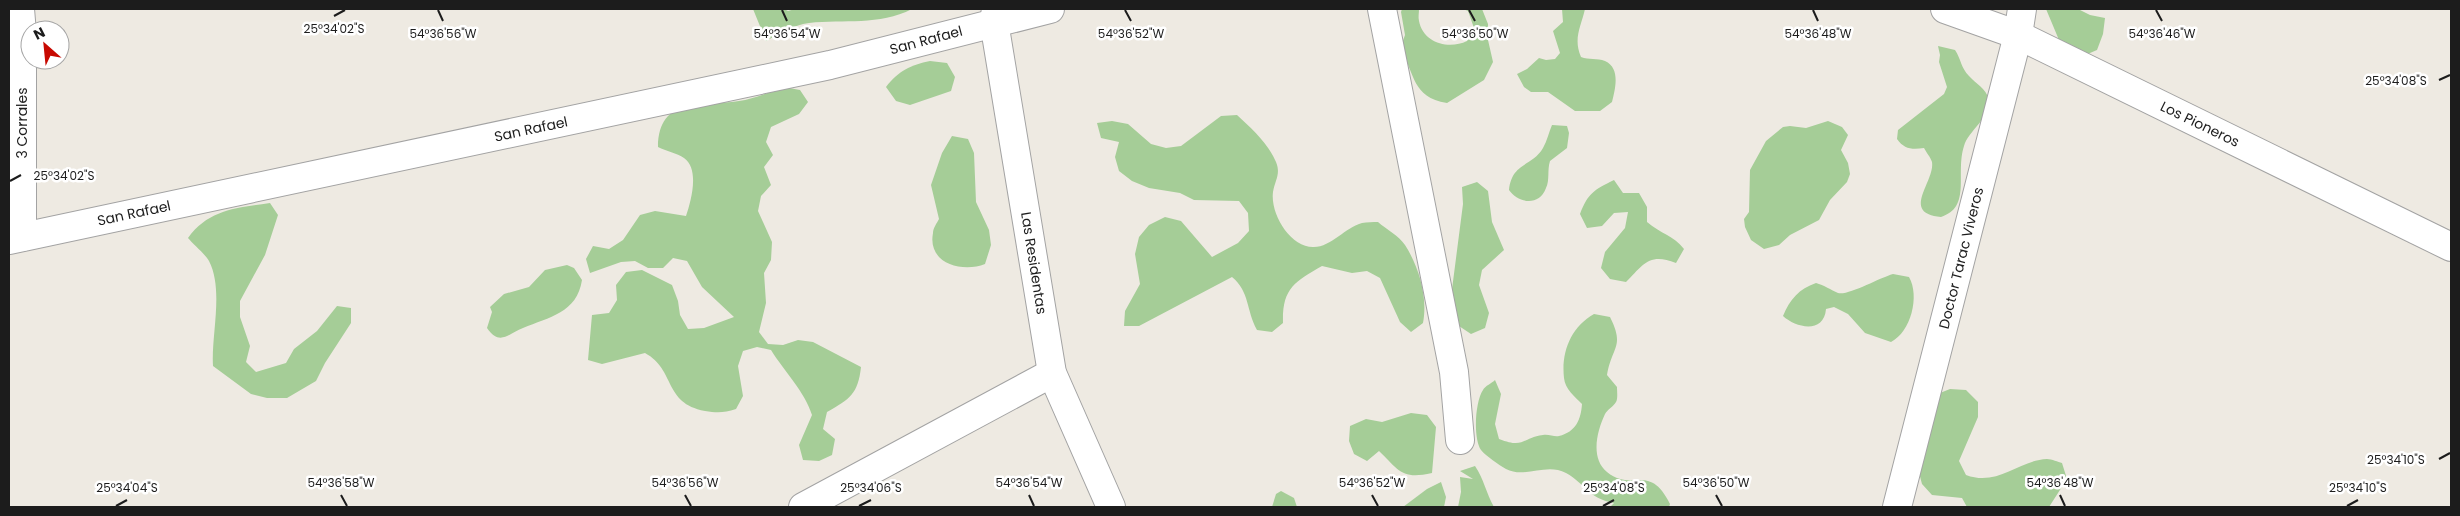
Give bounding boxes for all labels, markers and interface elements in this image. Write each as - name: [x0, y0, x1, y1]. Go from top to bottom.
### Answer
- north arrow: [20, 20, 70, 70]
- text: 25°34'02"S: [304, 20, 364, 37]
- street label: San Rafael: [887, 21, 965, 59]
- text: N: [30, 22, 48, 45]
- text: 54°36'56"W: [410, 25, 477, 42]
- text: 54°36'54"W: [754, 25, 821, 42]
- text: 54°36'52"W: [1098, 25, 1164, 42]
- text: 54°36'50"W: [1442, 25, 1509, 42]
- text: 54°36'48"W: [1785, 25, 1852, 42]
- text: 54°36'46"W: [2129, 25, 2196, 42]
- text: 25°34'08"S: [2365, 72, 2427, 89]
- street label: 3 Corrales: [12, 87, 32, 159]
- street label: Los Pioneros: [2157, 96, 2243, 152]
- street label: San Rafael: [492, 111, 570, 147]
- text: 25°34'02"S: [34, 167, 94, 184]
- street label: Doctor Tarac Viveros: [1934, 185, 1988, 331]
- street label: San Rafael: [95, 195, 173, 231]
- street label: Las Residentas: [1016, 210, 1052, 316]
- text: 25°34'10"S: [2367, 451, 2425, 468]
- text: 54°36'58"W: [308, 474, 375, 491]
- text: 54°36'56"W: [652, 474, 719, 491]
- text: 54°36'54"W: [996, 474, 1063, 491]
- text: 54°36'52"W: [1339, 474, 1405, 491]
- text: 54°36'50"W: [1683, 474, 1750, 491]
- text: 54°36'48"W: [2027, 474, 2094, 491]
- text: 25°34'04"S: [96, 479, 158, 496]
- text: 25°34'06"S: [840, 479, 902, 496]
- text: 25°34'08"S: [1583, 479, 1645, 496]
- text: 25°34'10"S: [2329, 479, 2387, 496]

